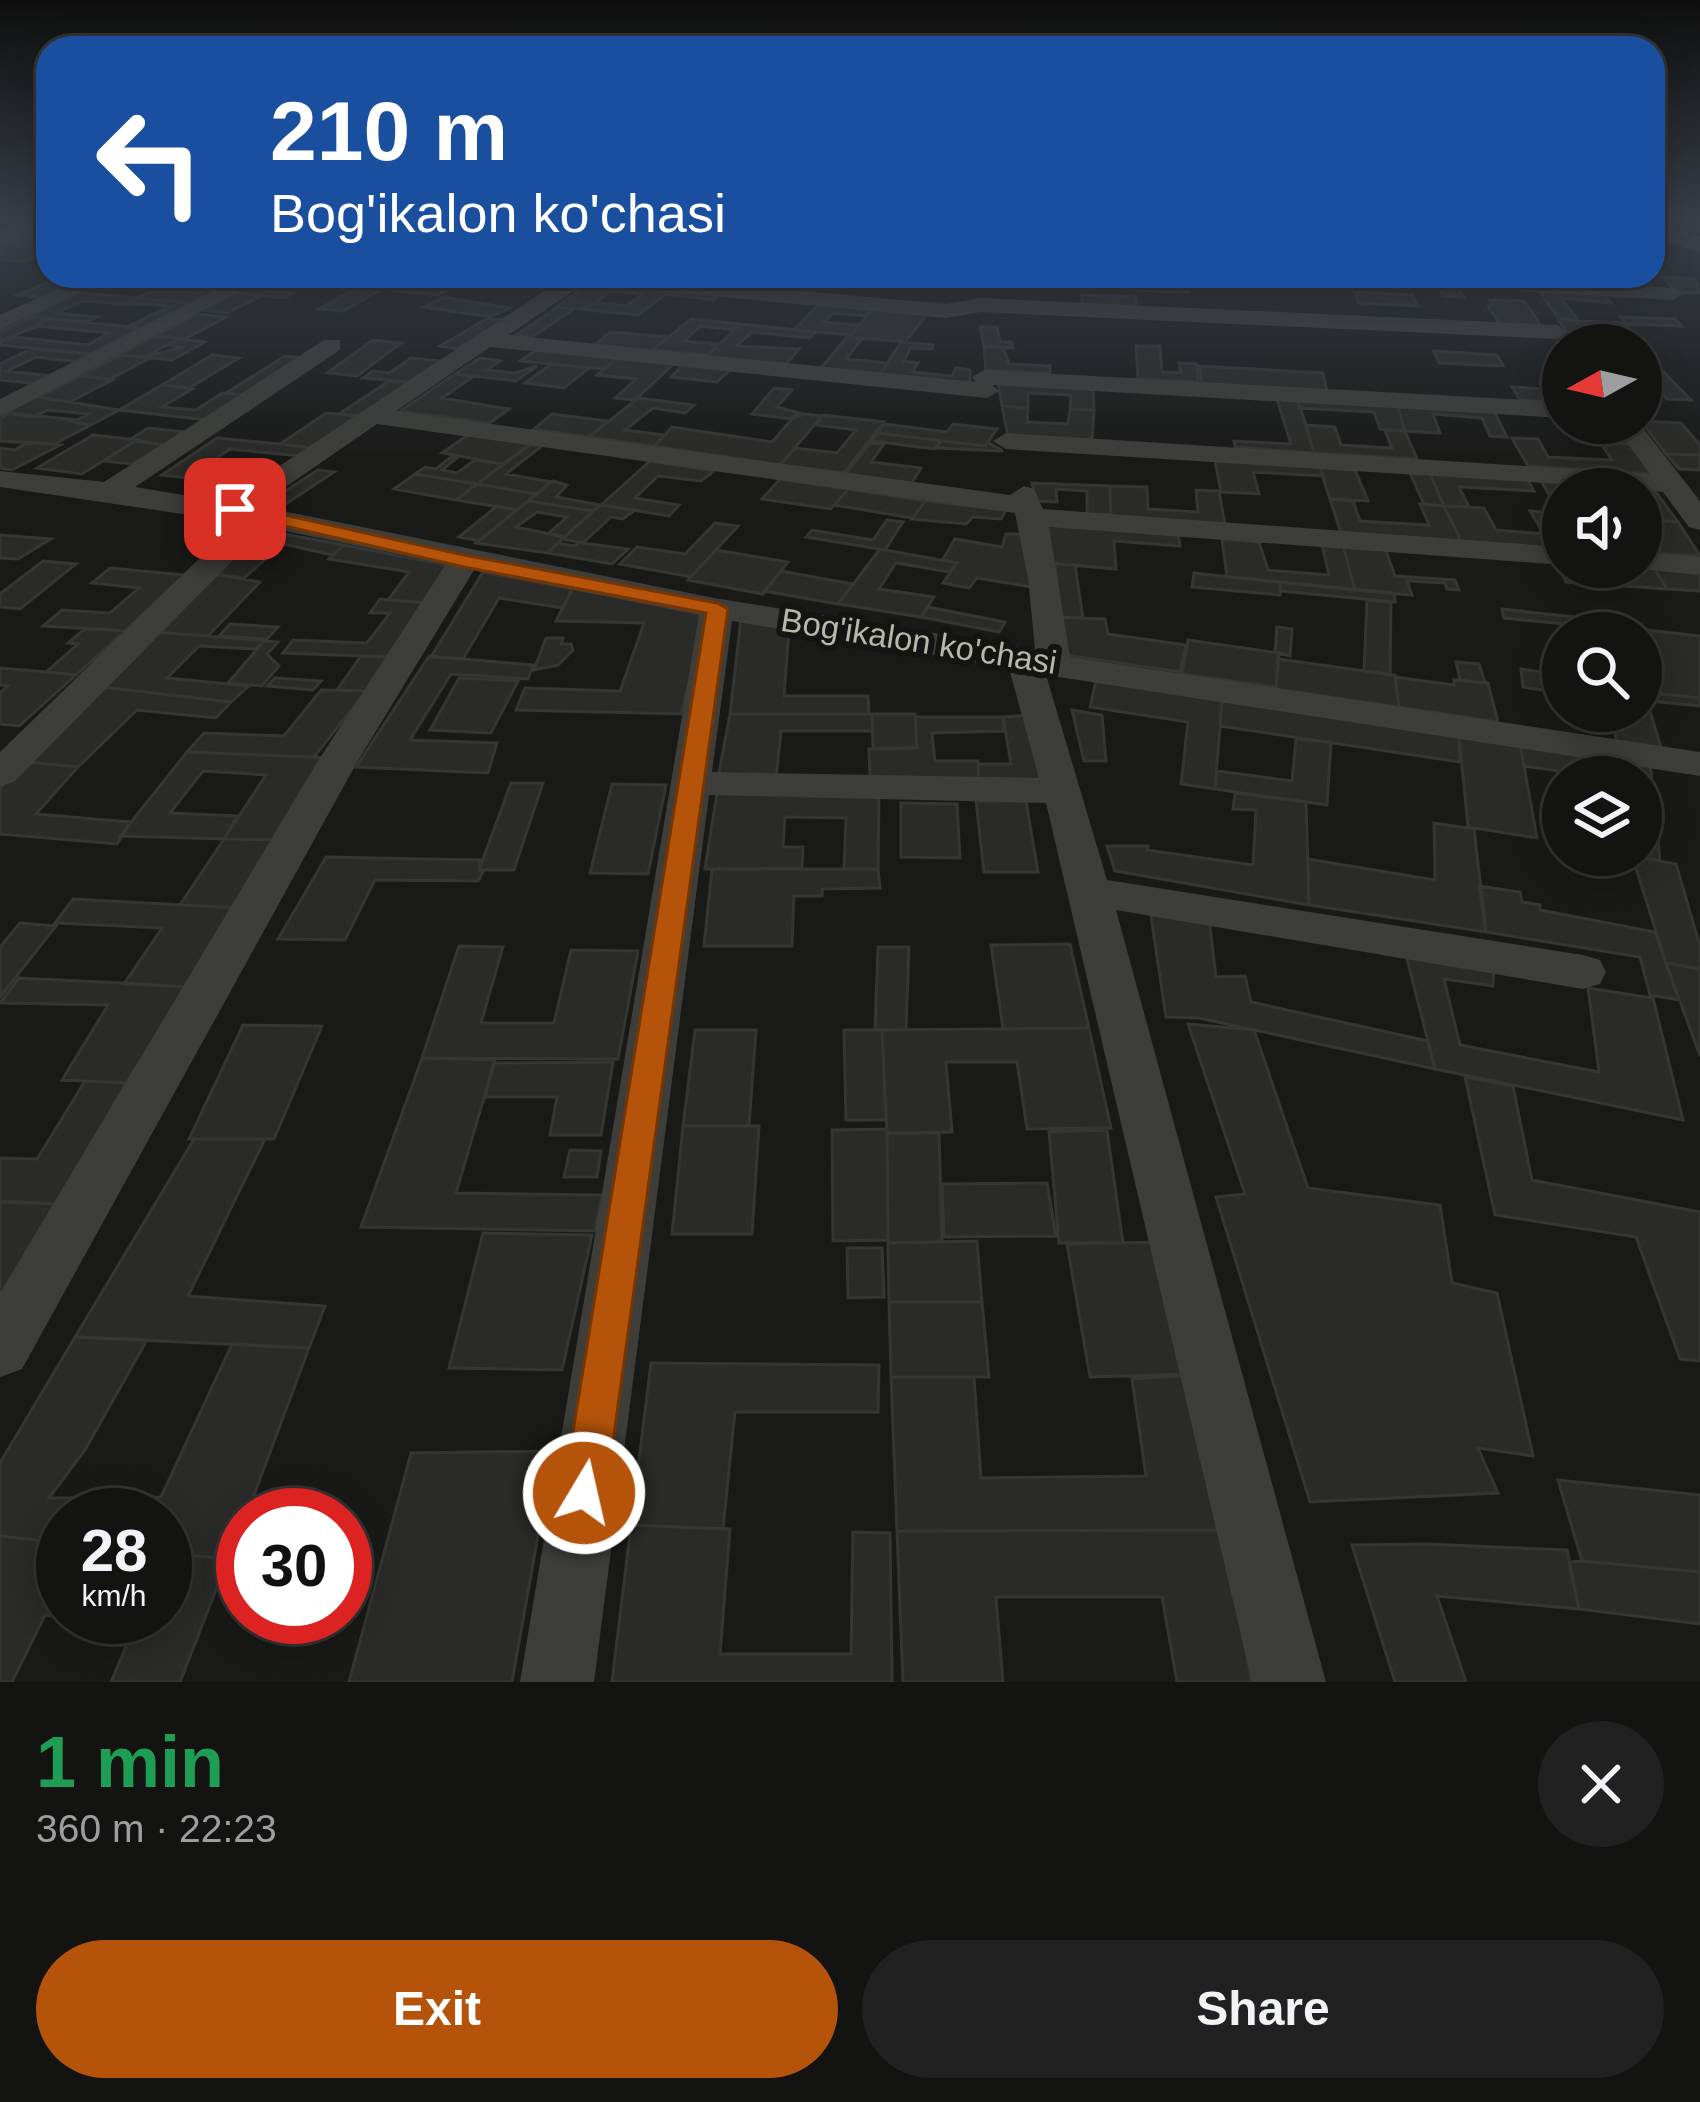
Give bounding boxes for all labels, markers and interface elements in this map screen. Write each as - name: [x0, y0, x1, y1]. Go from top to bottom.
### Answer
- icon: left: [72, 84, 228, 240]
- text: 210 m: [270, 84, 508, 178]
- text: Bog'ikalon ko'chasi: [270, 183, 726, 243]
- north arrow: [1542, 324, 1662, 444]
- map controls: [1542, 324, 1662, 876]
- pin: [184, 458, 286, 560]
- button: sound: [1542, 468, 1662, 588]
- icon: arrive: [202, 476, 268, 542]
- street label: Bog'ikalon ko'chasi: [779, 601, 1059, 681]
- button: search: [1542, 612, 1662, 732]
- button: layers: [1542, 756, 1662, 876]
- position arrow: [521, 1430, 647, 1556]
- speed limit sign: 30: [216, 1488, 372, 1644]
- text: 28: [81, 1517, 147, 1584]
- text: km/h: [81, 1579, 147, 1612]
- button: close: [1538, 1721, 1664, 1847]
- text: 1 min: [36, 1722, 224, 1802]
- text: 360 m · 22:23: [36, 1807, 277, 1850]
- button: Exit: [36, 1940, 838, 2078]
- button: Share: [862, 1940, 1664, 2078]

